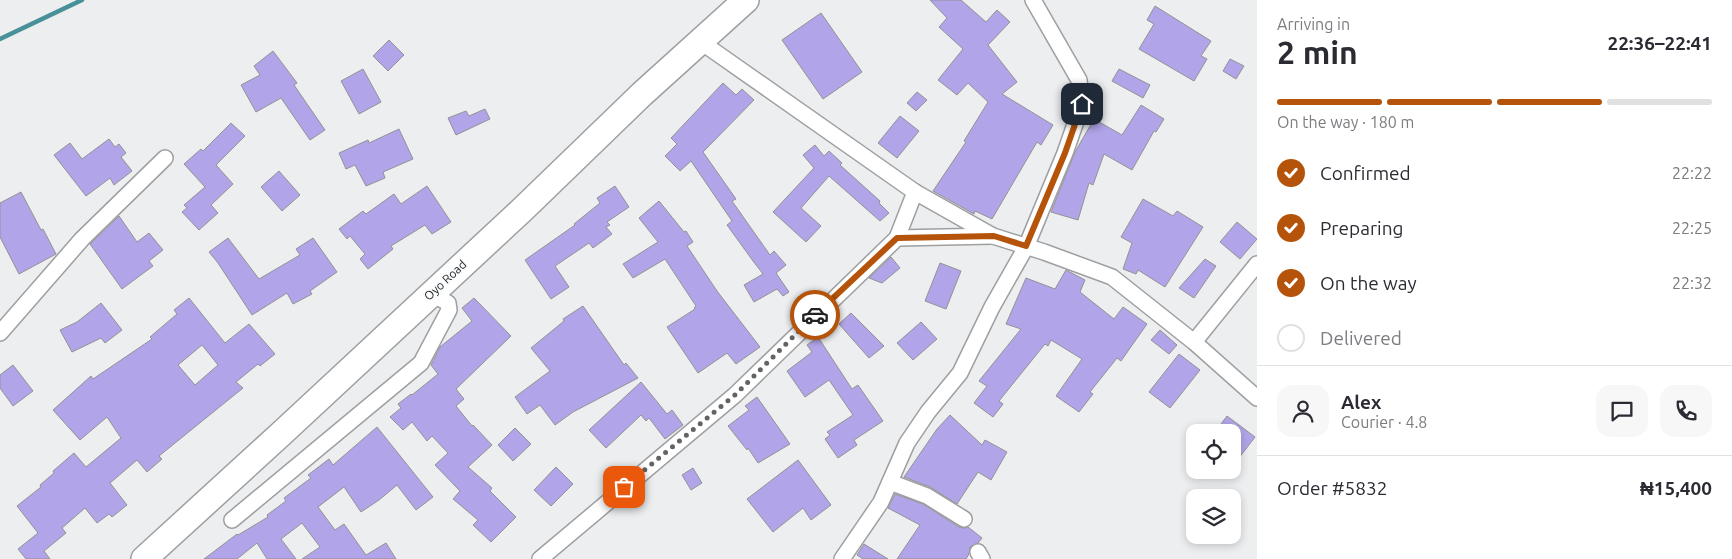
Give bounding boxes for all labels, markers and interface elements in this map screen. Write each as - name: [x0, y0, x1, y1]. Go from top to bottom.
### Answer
- text: Arriving in: [1277, 15, 1350, 33]
- text: 22:36–22:41: [1607, 32, 1712, 54]
- text: 2 min: [1277, 34, 1358, 70]
- pin: [1061, 83, 1103, 125]
- icon: home: [1068, 90, 1096, 118]
- text: On the way · 180 m: [1277, 113, 1414, 131]
- icon: check: [1277, 159, 1305, 187]
- text: Confirmed: [1320, 162, 1411, 184]
- text: 22:22: [1672, 164, 1712, 182]
- icon: check: [1277, 214, 1305, 242]
- text: Preparing: [1320, 217, 1404, 239]
- text: 22:25: [1672, 219, 1712, 237]
- street label: Oyo Road: [421, 257, 469, 303]
- icon: check: [1277, 269, 1305, 297]
- text: On the way: [1320, 272, 1417, 294]
- text: 22:32: [1672, 274, 1712, 292]
- courier: [790, 290, 840, 340]
- icon: car: [801, 301, 829, 329]
- text: Delivered: [1320, 327, 1402, 349]
- button: person: [1277, 385, 1329, 437]
- button: chat: [1596, 385, 1648, 437]
- button: phone: [1660, 385, 1712, 437]
- text: Alex: [1341, 391, 1381, 413]
- text: Courier · 4.8: [1341, 413, 1427, 431]
- map controls: [1186, 424, 1241, 544]
- button: locate: [1186, 424, 1241, 479]
- pin: [603, 466, 645, 508]
- icon: bag: [610, 473, 638, 501]
- text: Order #5832: [1277, 477, 1387, 499]
- text: ₦15,400: [1640, 477, 1712, 499]
- button: layers: [1186, 489, 1241, 544]

